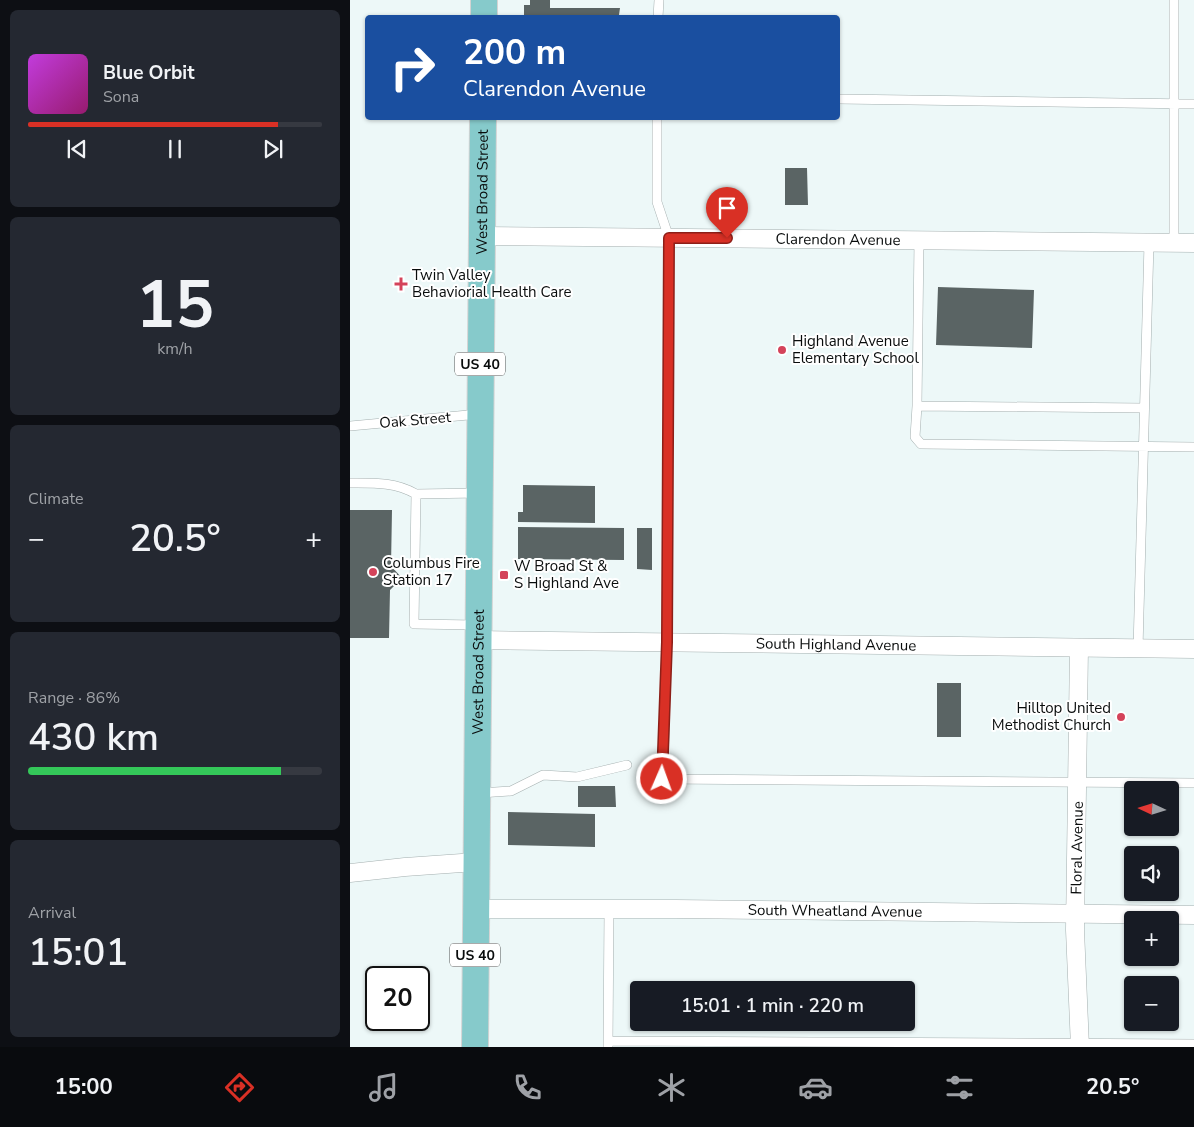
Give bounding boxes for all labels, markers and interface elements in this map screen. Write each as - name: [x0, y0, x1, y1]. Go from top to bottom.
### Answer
- text: 200 m: [463, 29, 566, 76]
- icon: right: [380, 35, 445, 100]
- text: Blue Orbit: [103, 60, 194, 86]
- text: Clarendon Avenue: [463, 74, 646, 104]
- text: Sona: [103, 86, 139, 108]
- street label: West Broad Street: [472, 129, 493, 255]
- icon: previous: [63, 135, 91, 163]
- icon: pause: [161, 135, 189, 163]
- icon: next: [259, 135, 287, 163]
- pin: [706, 187, 748, 238]
- icon: arrive: [713, 194, 741, 222]
- street label: Clarendon Avenue: [775, 229, 901, 250]
- text: 15: [136, 261, 214, 350]
- place label: Twin Valley Behaviorial Health Care: [412, 265, 572, 302]
- marker: Twin Valley Behaviorial Health Care: [394, 277, 408, 291]
- place label: Highland Avenue Elementary School: [792, 331, 919, 368]
- text: km/h: [157, 338, 193, 360]
- marker: Highland Avenue Elementary School: [776, 344, 788, 356]
- road number: US 40: [455, 352, 505, 376]
- street label: Oak Street: [378, 407, 452, 433]
- text: Climate: [28, 488, 83, 510]
- text: 20.5°: [129, 513, 221, 564]
- text: −: [28, 520, 45, 558]
- text: +: [305, 520, 322, 558]
- place label: Columbus Fire Station 17: [383, 553, 480, 590]
- place label: W Broad St & S Highland Ave: [514, 556, 619, 593]
- marker: Columbus Fire Station 17: [367, 566, 379, 578]
- marker: W Broad St & S Highland Ave: [498, 569, 510, 581]
- street label: West Broad Street: [468, 609, 489, 735]
- street label: South Highland Avenue: [756, 633, 916, 656]
- text: Range · 86%: [28, 687, 120, 709]
- place label: Hilltop United Methodist Church: [992, 698, 1111, 735]
- marker: Hilltop United Methodist Church: [1115, 711, 1127, 723]
- text: 430 km: [28, 712, 159, 763]
- position arrow: [635, 752, 687, 804]
- north arrow: [1124, 781, 1179, 836]
- map controls: [1124, 781, 1179, 1031]
- street label: Floral Avenue: [1066, 801, 1088, 895]
- button: sound: [1124, 846, 1179, 901]
- street label: South Wheatland Avenue: [748, 900, 922, 922]
- text: Arrival: [28, 902, 76, 924]
- button: +: [1124, 911, 1179, 966]
- text: 15:01: [28, 927, 128, 978]
- road number: US 40: [450, 944, 500, 966]
- speed limit sign: 20: [365, 966, 430, 1031]
- button: −: [1124, 976, 1179, 1031]
- text: 15:01 · 1 min · 220 m: [681, 993, 864, 1019]
- icon: directions: [222, 1070, 257, 1105]
- icon: music: [366, 1070, 401, 1105]
- icon: phone: [510, 1070, 545, 1105]
- icon: climate: [654, 1070, 689, 1105]
- icon: car: [798, 1070, 833, 1105]
- icon: filters: [942, 1070, 977, 1105]
- text: 15:00: [55, 1072, 113, 1102]
- text: 20.5°: [1086, 1072, 1139, 1102]

